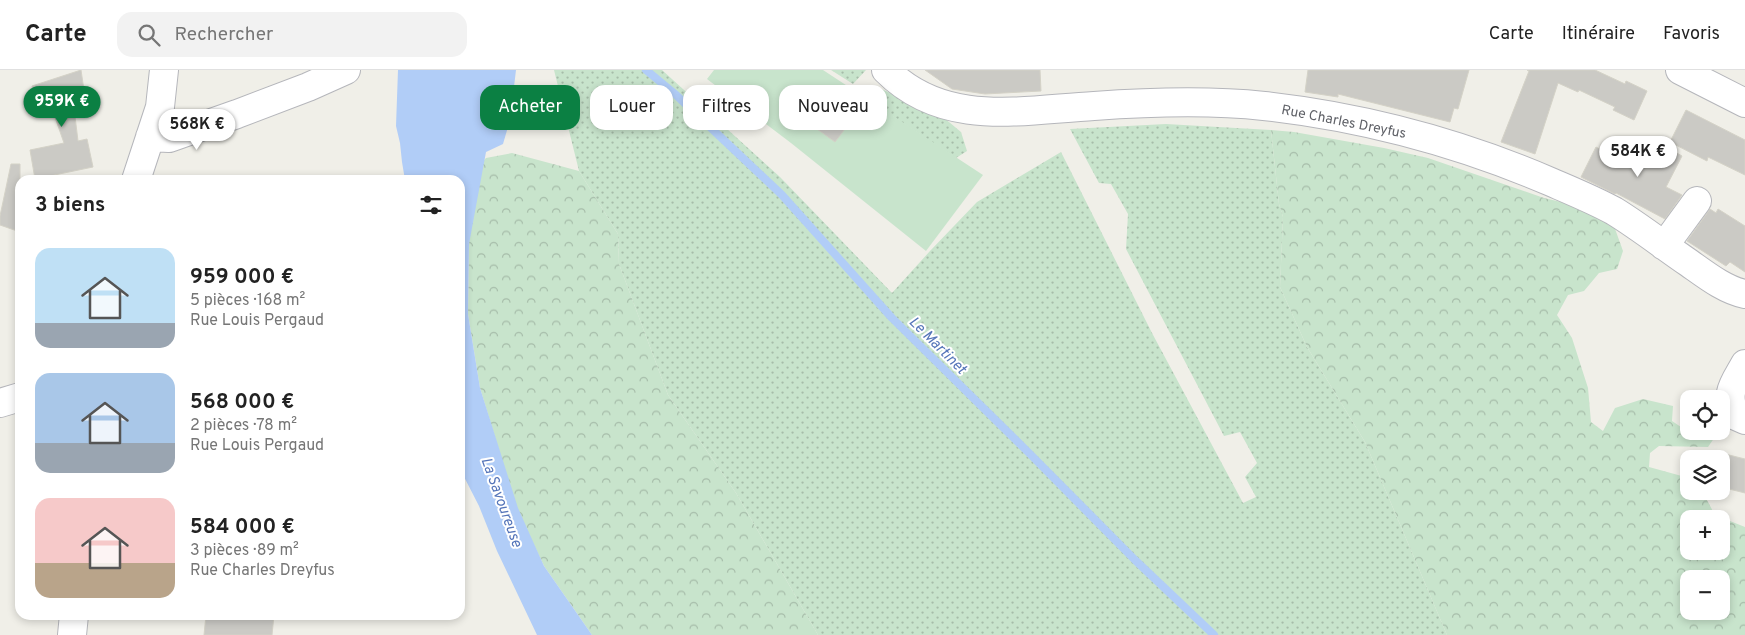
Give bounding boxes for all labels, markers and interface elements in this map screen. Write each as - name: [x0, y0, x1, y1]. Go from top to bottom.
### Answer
- search box: [117, 12, 467, 57]
- text: Carte: [25, 20, 87, 50]
- icon: search: [135, 21, 163, 49]
- text: Rechercher: [175, 23, 273, 47]
- text: Carte: [1489, 23, 1534, 46]
- text: Itinéraire: [1562, 23, 1635, 46]
- text: Favoris: [1663, 23, 1720, 46]
- pin: 959K €: [21, 85, 103, 128]
- chip: Acheter: [480, 85, 580, 130]
- chip: Louer: [590, 85, 673, 130]
- chip: Filtres: [683, 85, 769, 130]
- chip: Nouveau: [779, 85, 887, 130]
- text: 959K €: [35, 92, 89, 112]
- street label: Rue Charles Dreyfus: [1280, 102, 1408, 143]
- pin: 568K €: [156, 108, 238, 151]
- text: 568K €: [169, 115, 225, 135]
- pin: 584K €: [1597, 136, 1679, 178]
- text: 584K €: [1610, 142, 1666, 162]
- icon: filters: [417, 191, 445, 219]
- text: 3 biens: [35, 192, 105, 219]
- text: 959 000 €: [190, 264, 294, 291]
- icon: home: [75, 268, 135, 328]
- text: 5 pièces · 168 m²: [190, 291, 305, 311]
- text: Rue Louis Pergaud: [190, 311, 324, 331]
- water label: Le Martinet: [904, 313, 970, 379]
- text: 568 000 €: [190, 389, 294, 416]
- map controls: [1680, 390, 1730, 620]
- button: locate: [1680, 390, 1730, 440]
- icon: home: [75, 393, 135, 453]
- text: 2 pièces · 78 m²: [190, 416, 297, 436]
- text: Rue Louis Pergaud: [190, 436, 324, 456]
- button: layers: [1680, 450, 1730, 500]
- water label: La Savoureuse: [476, 455, 526, 550]
- button: +: [1680, 510, 1730, 560]
- text: 584 000 €: [190, 514, 295, 541]
- icon: home: [75, 518, 135, 578]
- text: 3 pièces · 89 m²: [190, 541, 299, 561]
- text: Rue Charles Dreyfus: [190, 561, 335, 581]
- button: −: [1680, 570, 1730, 620]

